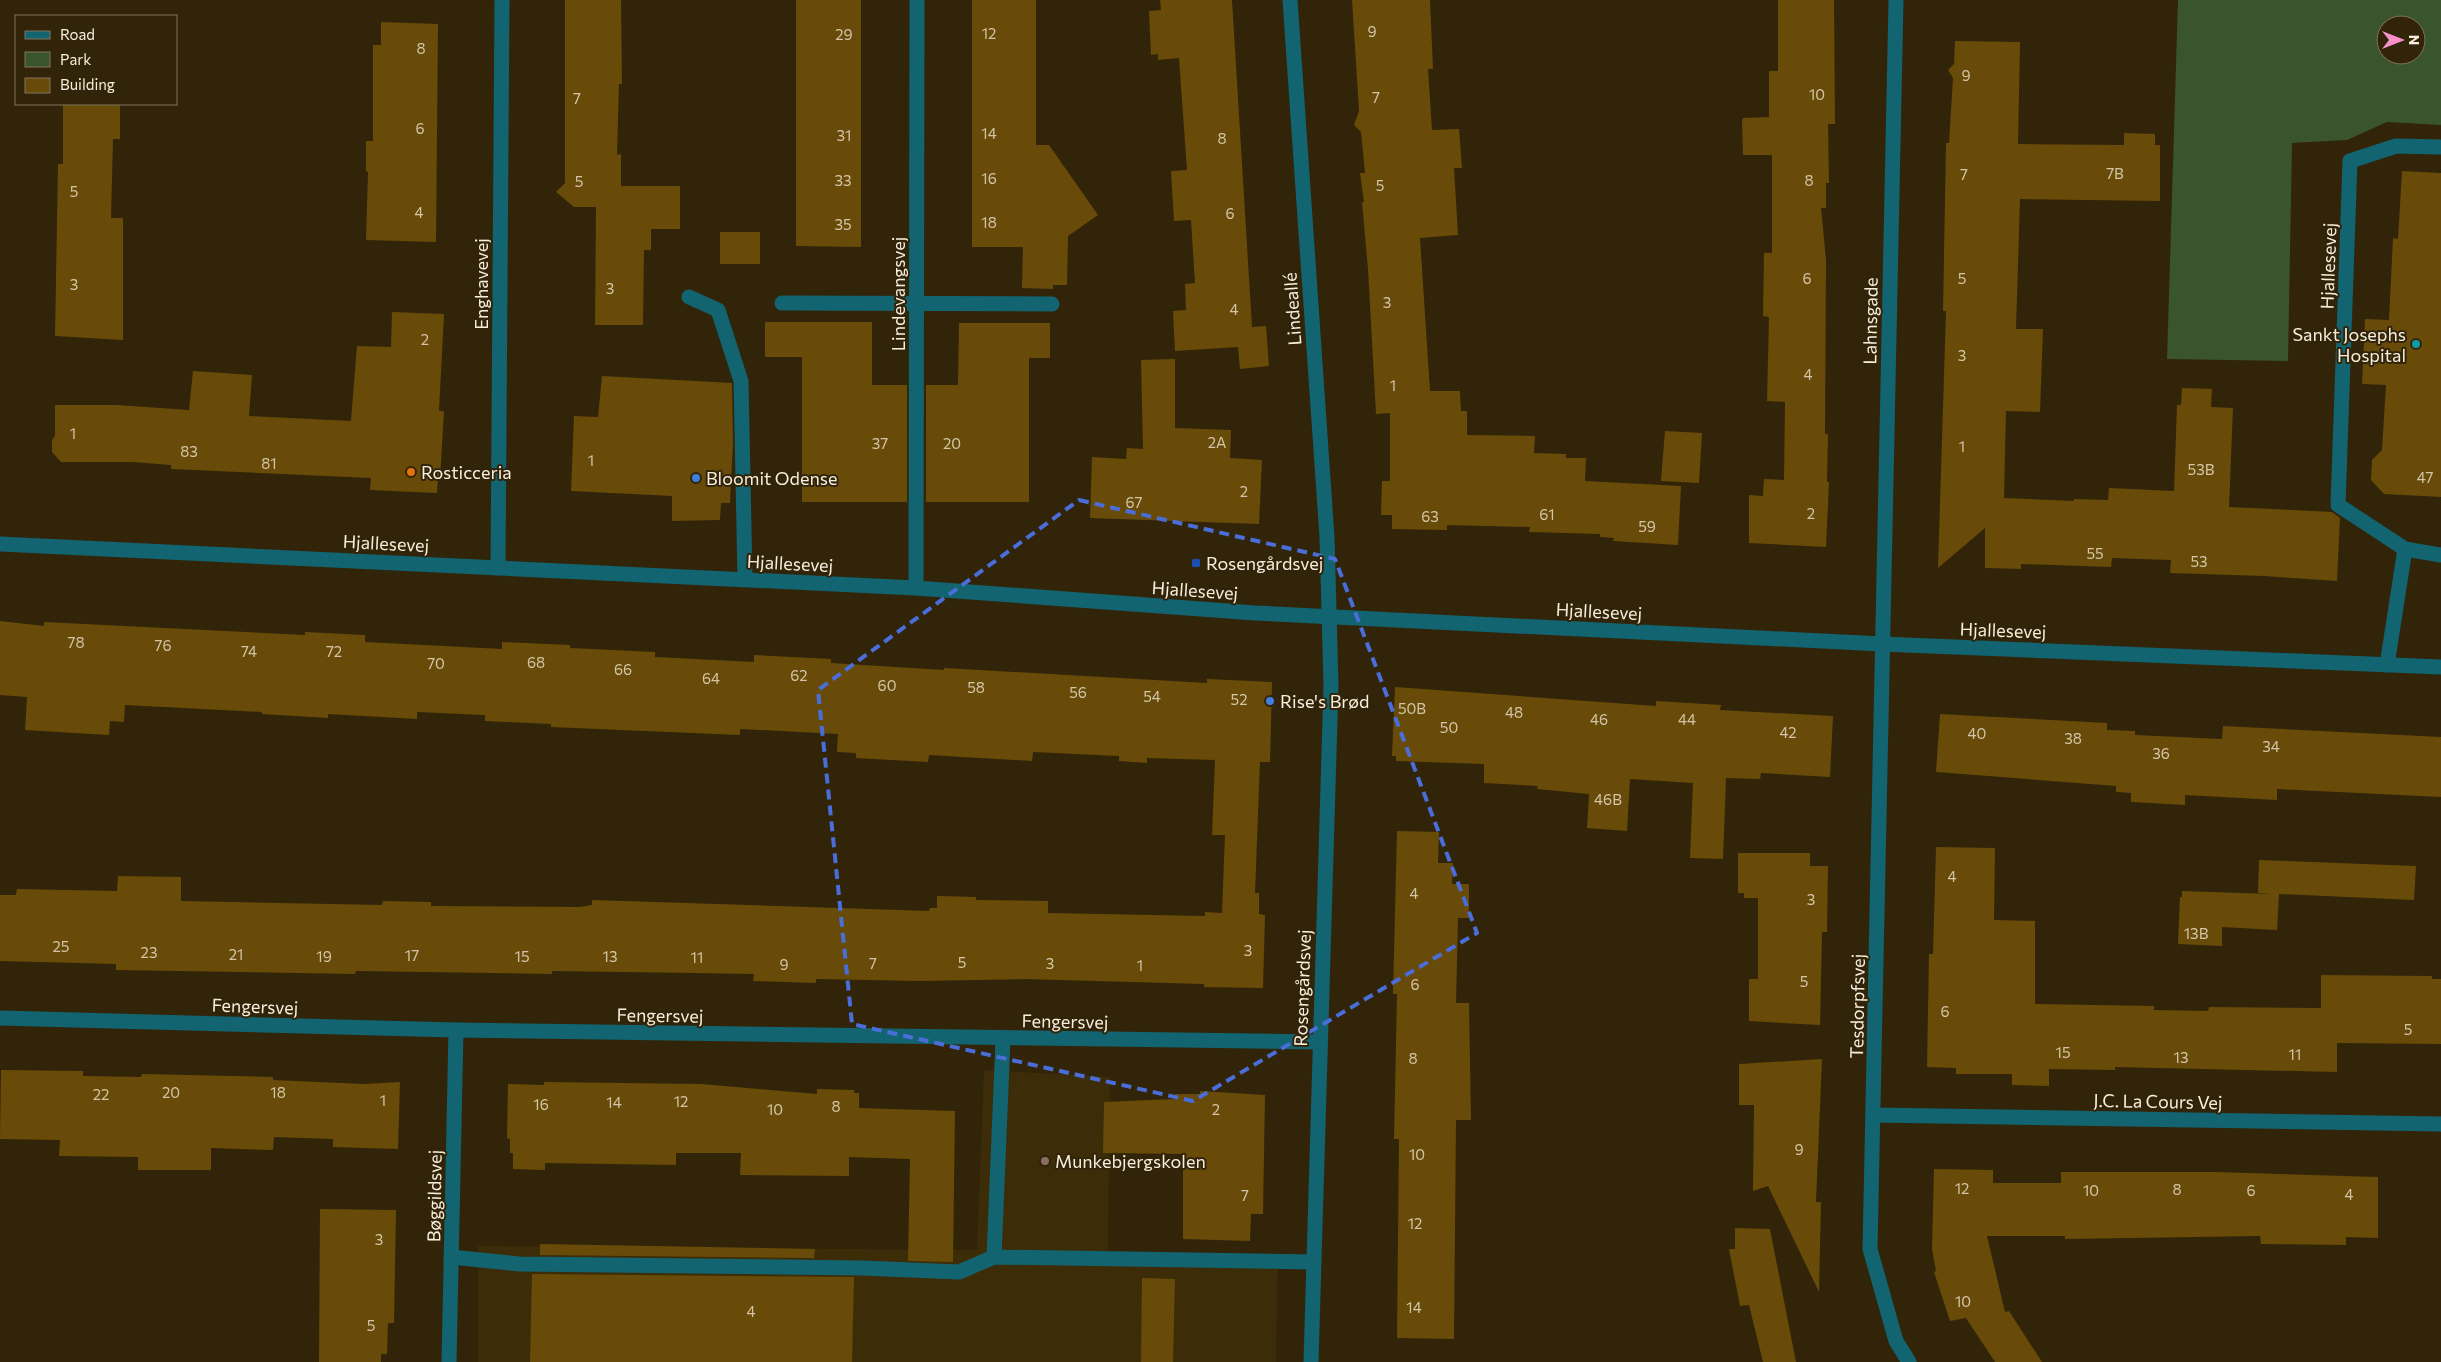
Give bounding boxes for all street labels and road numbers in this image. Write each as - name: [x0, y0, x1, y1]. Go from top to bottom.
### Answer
- street label: Hjallesevej: [2315, 222, 2341, 310]
- street label: Lindevangsvej: [887, 237, 909, 351]
- street label: Enghavevej: [470, 238, 492, 330]
- street label: Lindeallé: [1278, 272, 1306, 346]
- street label: Lahnsgade: [1858, 277, 1882, 365]
- street label: Hjallesevej: [342, 530, 430, 556]
- street label: Hjallesevej: [746, 550, 834, 576]
- street label: Hjallesevej: [1151, 576, 1239, 604]
- street label: Hjallesevej: [1555, 598, 1643, 624]
- street label: Hjallesevej: [1959, 617, 2047, 643]
- street label: Rosengårdsvej: [1289, 929, 1315, 1047]
- street label: Tesdorpfsvej: [1845, 954, 1869, 1058]
- street label: Fengersvej: [211, 993, 299, 1019]
- street label: Fengersvej: [616, 1003, 704, 1027]
- street label: Fengersvej: [1021, 1009, 1109, 1033]
- street label: J.C. La Cours Vej: [2093, 1089, 2223, 1113]
- street label: Bøggildsvej: [422, 1150, 446, 1242]

